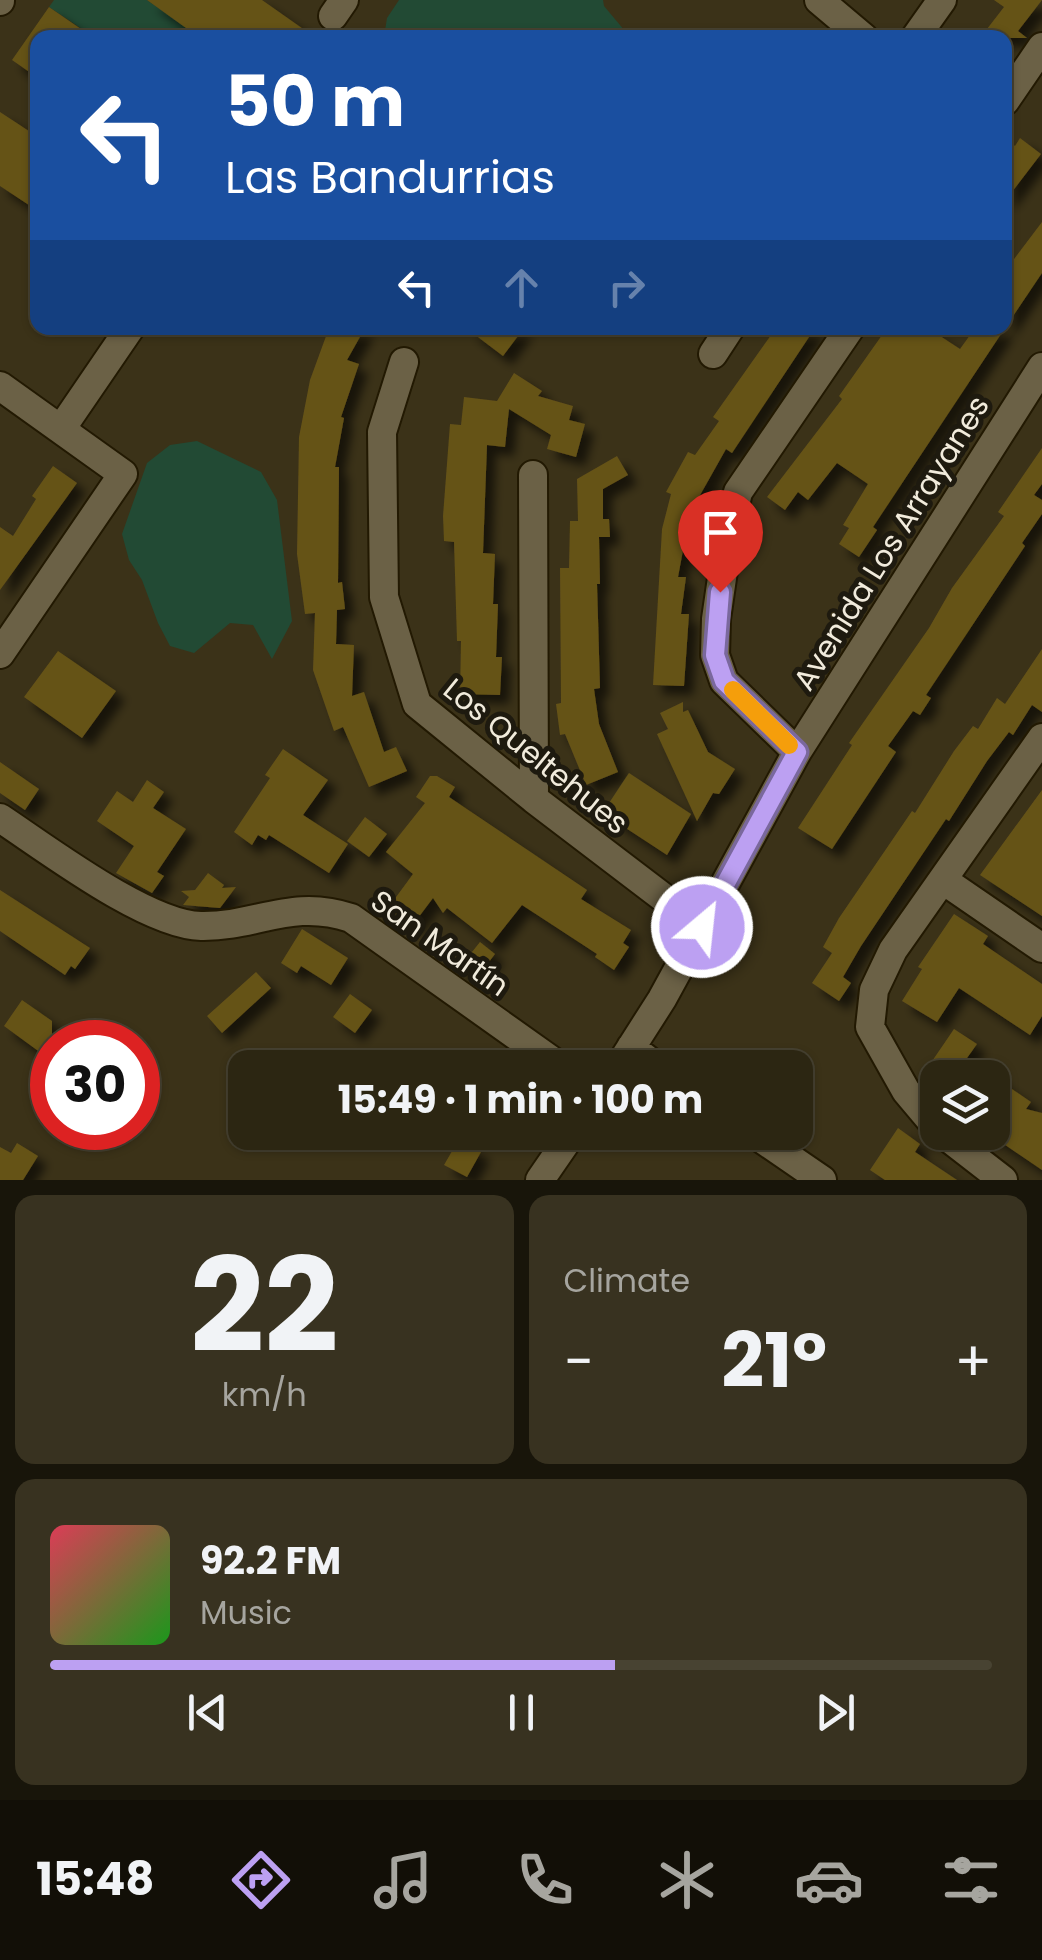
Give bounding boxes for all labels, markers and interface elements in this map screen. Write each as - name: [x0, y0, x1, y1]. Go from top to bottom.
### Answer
- text: 50 m: [225, 52, 405, 151]
- icon: left: [60, 70, 190, 200]
- text: Las Bandurrias: [225, 146, 555, 209]
- icon: left: [389, 260, 444, 315]
- icon: ahead: [494, 260, 549, 315]
- icon: right: [599, 260, 654, 315]
- street label: Avenida Los Arrayanes: [783, 387, 999, 699]
- pin: [678, 490, 763, 593]
- icon: arrive: [693, 505, 748, 560]
- street label: Los Queltehues: [434, 668, 638, 844]
- position arrow: [650, 875, 754, 979]
- street label: San Martín: [362, 880, 518, 1006]
- speed limit sign: 30: [30, 1020, 160, 1150]
- map controls: [920, 1060, 1010, 1150]
- button: layers: [920, 1060, 1010, 1150]
- text: 15:49 · 1 min · 100 m: [338, 1073, 703, 1126]
- text: 22: [190, 1214, 338, 1397]
- text: Climate: [564, 1258, 690, 1303]
- text: 21°: [721, 1308, 827, 1413]
- text: −: [564, 1323, 594, 1400]
- text: +: [954, 1323, 992, 1400]
- text: km/h: [222, 1372, 307, 1417]
- text: 92.2 FM: [200, 1534, 341, 1587]
- text: Music: [200, 1590, 292, 1635]
- icon: previous: [180, 1685, 235, 1740]
- icon: pause: [494, 1685, 549, 1740]
- icon: next: [808, 1685, 863, 1740]
- icon: directions: [226, 1845, 296, 1915]
- icon: music: [368, 1845, 438, 1915]
- icon: phone: [510, 1845, 580, 1915]
- icon: climate: [652, 1845, 722, 1915]
- icon: car: [794, 1845, 864, 1915]
- icon: filters: [936, 1845, 1006, 1915]
- text: 15:48: [36, 1848, 155, 1911]

